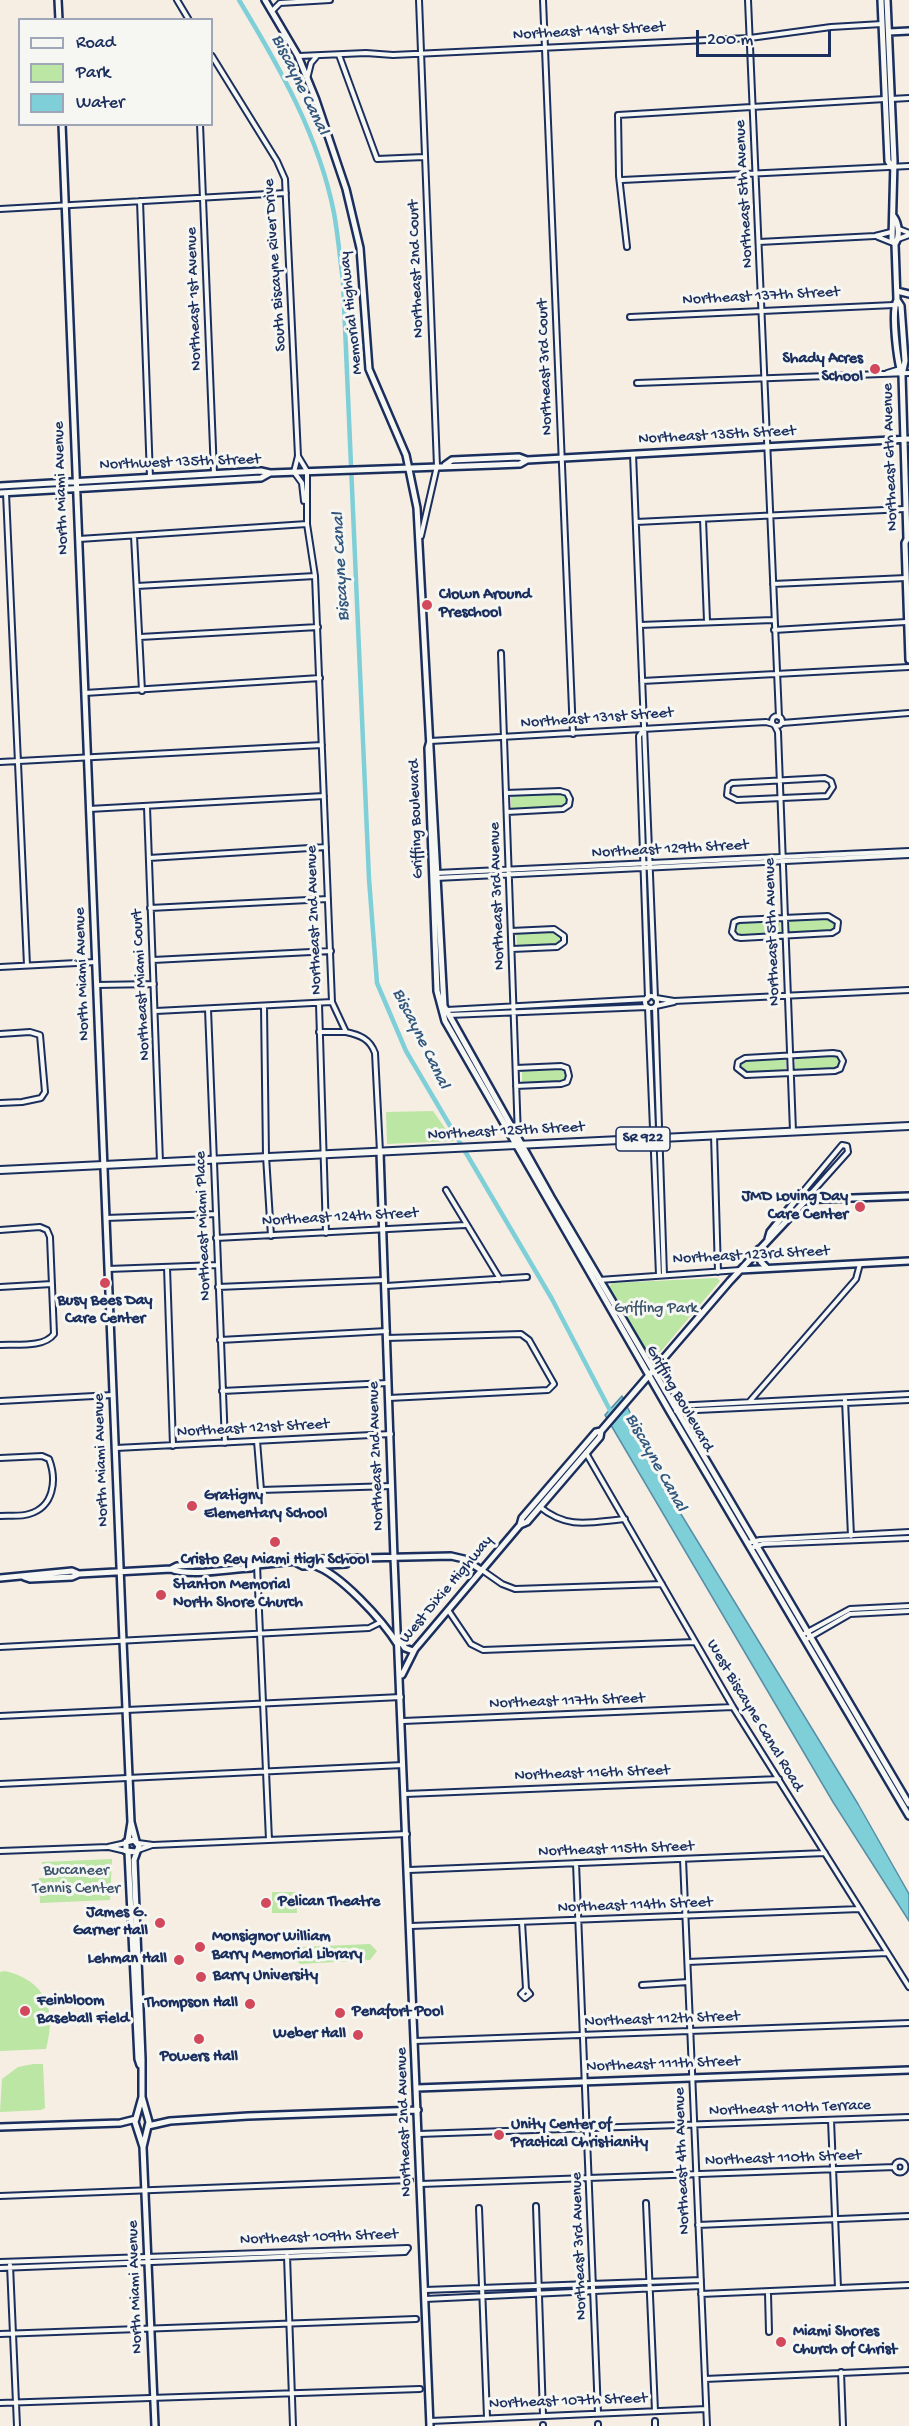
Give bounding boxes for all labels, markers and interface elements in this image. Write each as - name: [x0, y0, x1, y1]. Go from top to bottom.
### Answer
- legend: [18, 18, 213, 126]
- street label: Northeast 141st Street: [512, 18, 666, 46]
- scale bar: [699, 18, 834, 56]
- text: 200 m: [707, 30, 753, 51]
- water label: Biscayne Canal: [265, 31, 333, 139]
- text: Road: [76, 33, 115, 54]
- text: Park: [76, 63, 110, 84]
- text: Water: [76, 93, 124, 114]
- street label: Northeast 5th Avenue: [732, 119, 758, 269]
- street label: South Biscayne River Drive: [260, 178, 292, 352]
- street label: Northeast 2nd Court: [405, 200, 429, 338]
- street label: Northeast 1st Avenue: [183, 227, 207, 371]
- street label: Memorial Highway: [336, 250, 368, 376]
- street label: Northeast 137th Street: [682, 283, 840, 311]
- street label: Northeast 3rd Court: [534, 298, 558, 436]
- place label: Shady Acres School: [782, 350, 863, 388]
- marker: Shady Acres School: [868, 362, 882, 376]
- street label: Northeast 6th Avenue: [879, 383, 903, 531]
- street label: North Miami Avenue: [50, 421, 74, 555]
- street label: Northeast 135th Street: [638, 422, 796, 450]
- street label: Northwest 135th Street: [99, 451, 261, 475]
- water label: Biscayne Canal: [328, 512, 356, 622]
- place label: Clown Around Preschool: [439, 586, 531, 624]
- marker: Clown Around Preschool: [420, 598, 434, 612]
- street label: Northeast 131st Street: [520, 704, 674, 734]
- street label: Griffing Boulevard: [405, 759, 429, 879]
- street label: Northeast 3rd Avenue: [486, 822, 510, 970]
- street label: Northeast 129th Street: [591, 836, 749, 864]
- street label: Northeast 2nd Avenue: [303, 845, 327, 995]
- street label: Northeast 5th Avenue: [761, 858, 785, 1006]
- street label: North Miami Avenue: [71, 907, 95, 1041]
- street label: Northeast Miami Court: [128, 909, 156, 1061]
- water label: Biscayne Canal: [386, 985, 454, 1093]
- street label: Northeast 125th Street: [427, 1118, 585, 1146]
- road number: SR 922: [616, 1127, 670, 1151]
- street label: Northeast Miami Place: [192, 1151, 216, 1301]
- place label: JMD Loving Day Care Center: [742, 1188, 848, 1226]
- marker: JMD Loving Day Care Center: [853, 1200, 867, 1214]
- street label: Northeast 124th Street: [261, 1204, 419, 1232]
- street label: Northeast 123rd Street: [672, 1242, 830, 1270]
- marker: Busy Bees Day Care Center: [98, 1276, 112, 1290]
- place label: Busy Bees Day Care Center: [58, 1292, 152, 1330]
- park label: Griffing Park: [614, 1300, 698, 1320]
- street label: Griffing Boulevard: [641, 1342, 717, 1456]
- street label: Northeast 2nd Avenue: [365, 1381, 389, 1531]
- street label: North Miami Avenue: [90, 1393, 114, 1527]
- water label: Biscayne Canal: [619, 1410, 691, 1516]
- street label: Northeast 121st Street: [176, 1415, 330, 1443]
- place label: Gratigny Elementary School: [204, 1487, 327, 1525]
- marker: Gratigny Elementary School: [185, 1499, 199, 1513]
- street label: West Dixie Highway: [396, 1532, 498, 1648]
- marker: Cristo Rey Miami High School: [268, 1535, 282, 1549]
- place label: Cristo Rey Miami High School: [181, 1551, 369, 1571]
- place label: Stanton Memorial North Shore Church: [173, 1576, 303, 1614]
- marker: Stanton Memorial North Shore Church: [154, 1588, 168, 1602]
- street label: West Biscayne Canal Road: [701, 1637, 807, 1795]
- street label: Northeast 117th Street: [489, 1690, 645, 1714]
- street label: Northeast 116th Street: [514, 1762, 670, 1786]
- street label: Northeast 115th Street: [538, 1838, 694, 1862]
- park label: Buccaneer Tennis Center: [32, 1862, 120, 1900]
- place label: Pelican Theatre: [278, 1893, 380, 1913]
- street label: Northeast 114th Street: [557, 1894, 713, 1918]
- marker: Pelican Theatre: [259, 1896, 273, 1910]
- place label: James G. Garner Hall: [73, 1904, 148, 1942]
- marker: James G. Garner Hall: [153, 1916, 167, 1930]
- place label: Monsignor William Barry Memorial Library: [212, 1928, 362, 1966]
- marker: Monsignor William Barry Memorial Library: [193, 1940, 207, 1954]
- place label: Lehman Hall: [88, 1950, 167, 1970]
- marker: Lehman Hall: [172, 1953, 186, 1967]
- place label: Barry University: [213, 1967, 318, 1987]
- marker: Barry University: [194, 1970, 208, 1984]
- place label: Feinbloom Baseball Field: [37, 1992, 129, 2030]
- place label: Thompson Hall: [145, 1994, 238, 2014]
- marker: Thompson Hall: [243, 1997, 257, 2011]
- place label: Penafort Pool: [352, 2003, 444, 2023]
- marker: Feinbloom Baseball Field: [18, 2004, 32, 2018]
- marker: Penafort Pool: [333, 2006, 347, 2020]
- street label: Northeast 112th Street: [584, 2008, 740, 2032]
- place label: Weber Hall: [273, 2025, 346, 2045]
- marker: Weber Hall: [351, 2028, 365, 2042]
- marker: Powers Hall: [192, 2032, 206, 2046]
- street label: Northeast 2nd Avenue: [393, 2047, 417, 2197]
- place label: Powers Hall: [160, 2048, 238, 2068]
- street label: Northeast 111th Street: [586, 2053, 740, 2077]
- street label: Northeast 4th Avenue: [671, 2087, 695, 2235]
- street label: Northeast 110th Terrace: [709, 2097, 871, 2121]
- place label: Unity Center of Practical Christianity: [511, 2116, 648, 2154]
- marker: Unity Center of Practical Christianity: [492, 2128, 506, 2142]
- street label: Northeast 110th Street: [704, 2147, 862, 2171]
- street label: Northeast 3rd Avenue: [568, 2172, 592, 2320]
- street label: North Miami Avenue: [124, 2220, 148, 2354]
- street label: Northeast 109th Street: [240, 2226, 398, 2250]
- place label: Miami Shores Church of Christ: [793, 2323, 897, 2361]
- marker: Miami Shores Church of Christ: [774, 2335, 788, 2349]
- street label: Northeast 107th Street: [489, 2390, 647, 2414]

